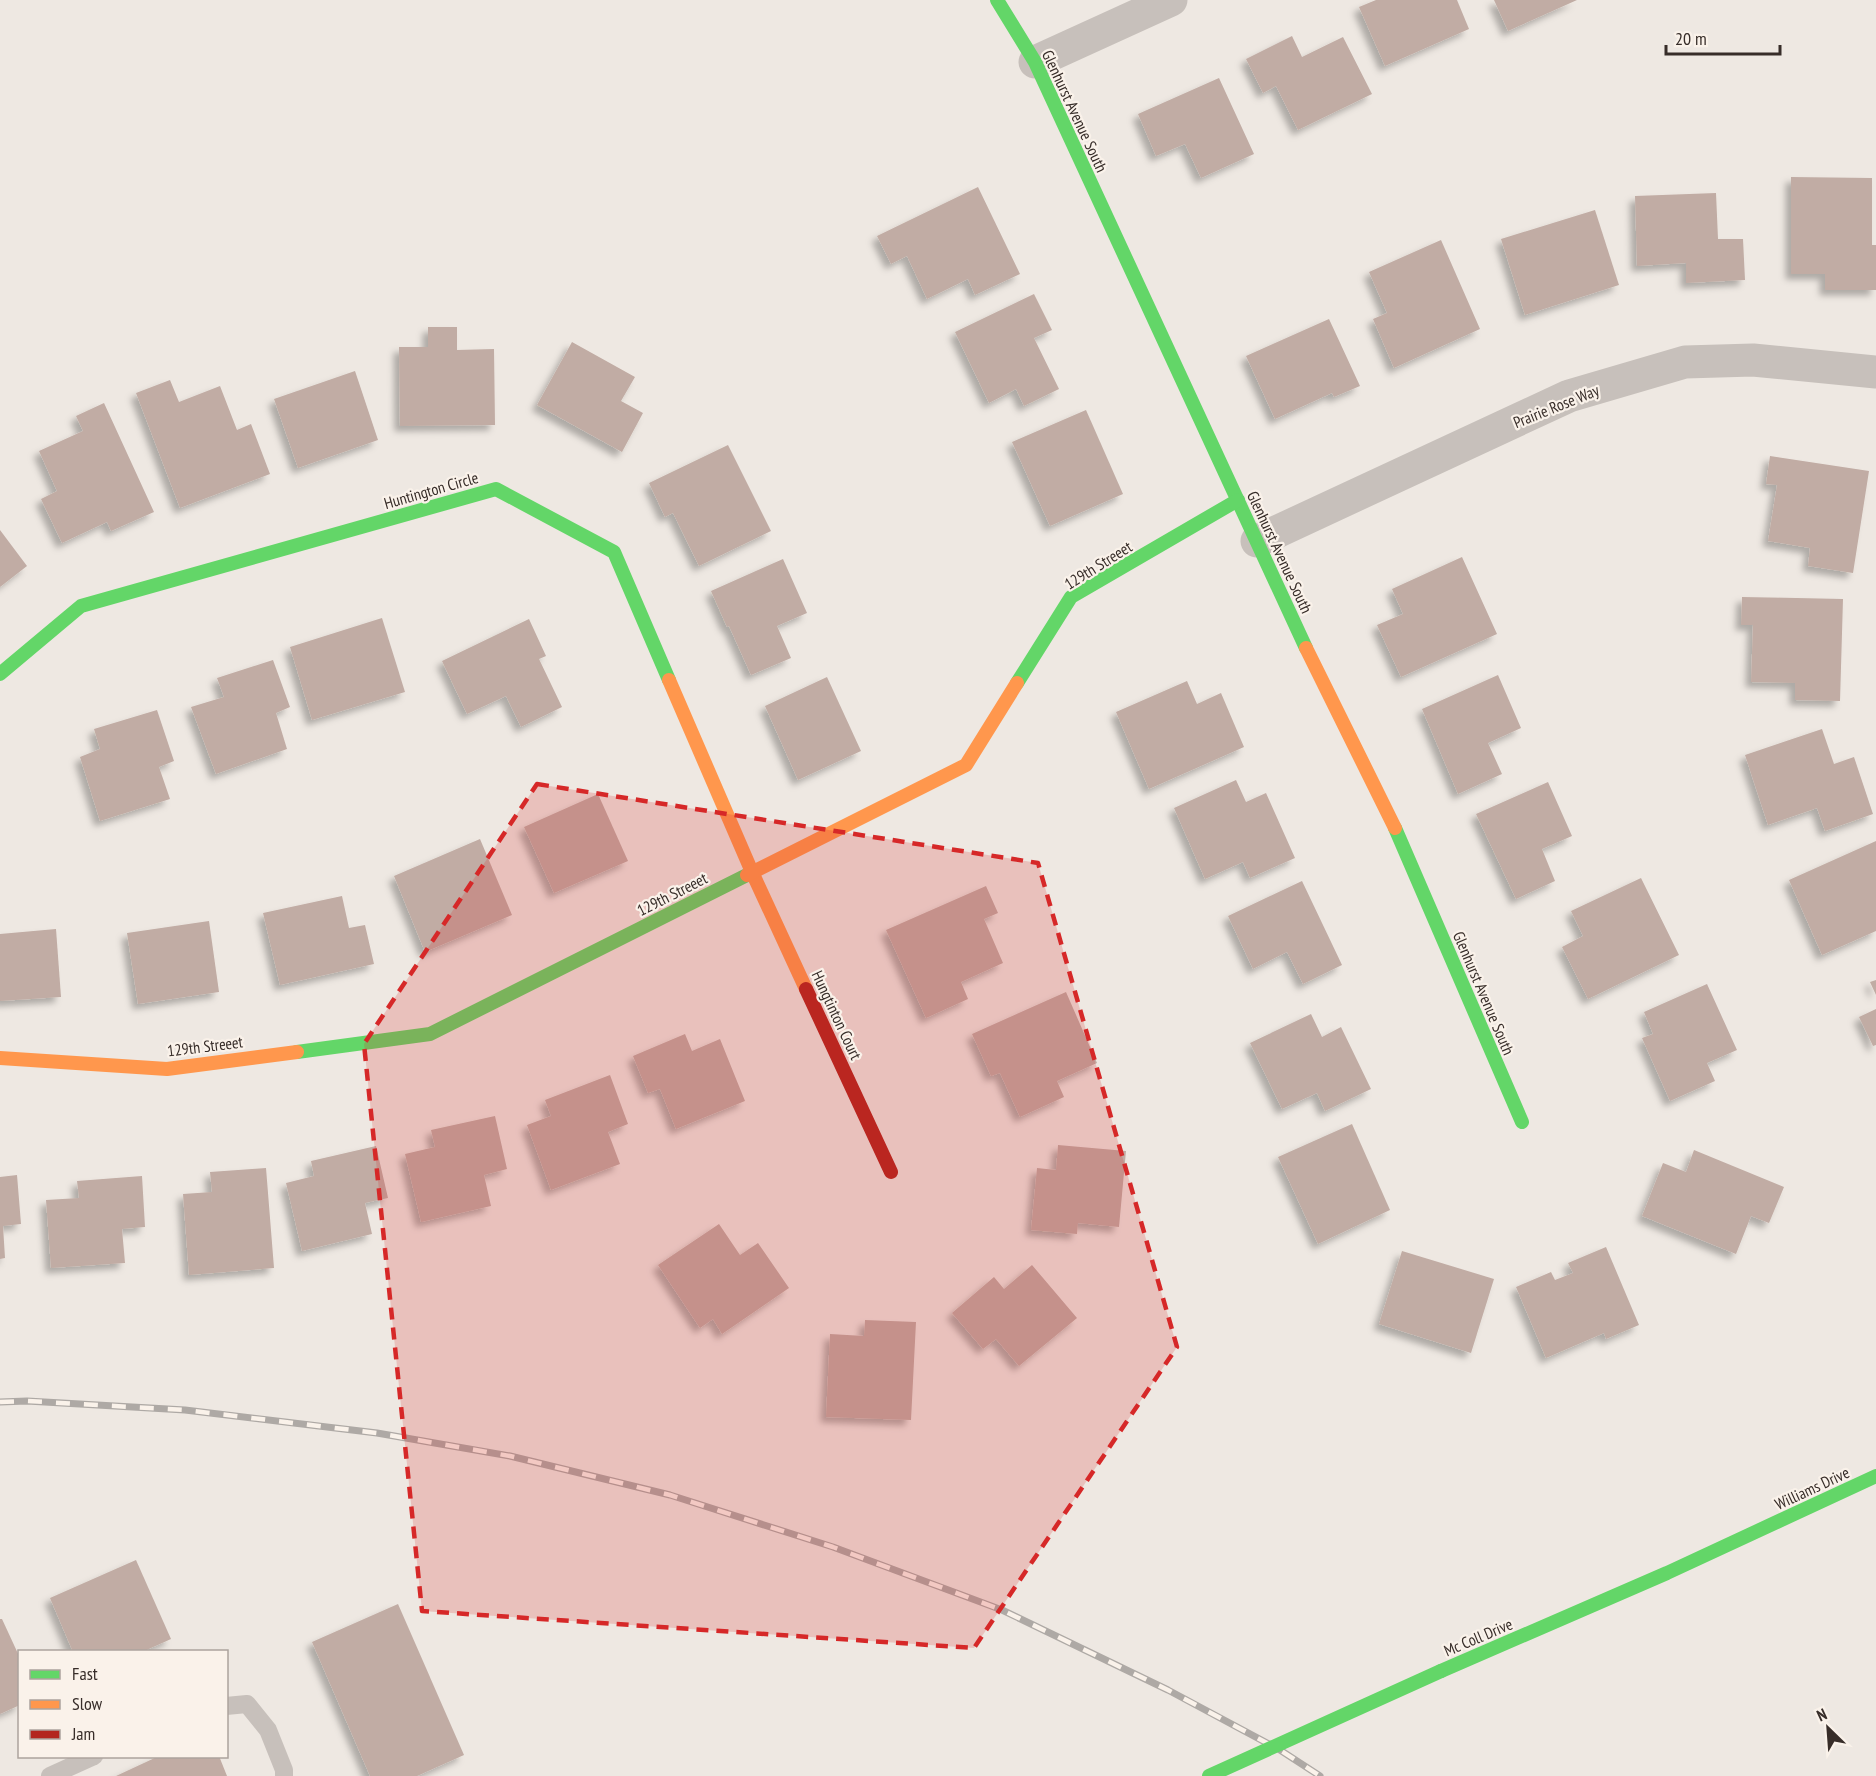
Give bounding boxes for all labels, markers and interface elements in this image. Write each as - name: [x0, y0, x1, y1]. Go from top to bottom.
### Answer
- scale bar: [1666, 18, 1780, 56]
- text: 20 m: [1675, 27, 1707, 50]
- street label: Glenhurst Avenue South: [1038, 47, 1112, 175]
- street label: Prairie Rose Way: [1510, 380, 1602, 432]
- street label: Huntington Circle: [382, 467, 480, 513]
- street label: Glenhurst Avenue South: [1243, 488, 1317, 616]
- street label: 129th Streeet: [1060, 536, 1136, 594]
- street label: 129th Streeet: [634, 868, 711, 920]
- street label: Glenhurst Avenue South: [1449, 928, 1519, 1058]
- street label: Hungtinton Court: [808, 967, 867, 1063]
- street label: 129th Streeet: [166, 1031, 245, 1061]
- street label: Williams Drive: [1772, 1462, 1852, 1514]
- street label: Mc Coll Drive: [1441, 1614, 1515, 1660]
- legend: [18, 1650, 228, 1758]
- text: Fast: [72, 1662, 98, 1685]
- text: Slow: [72, 1692, 103, 1715]
- north arrow: [1798, 1698, 1858, 1758]
- text: N: [1814, 1704, 1830, 1725]
- text: Jam: [71, 1722, 95, 1745]

